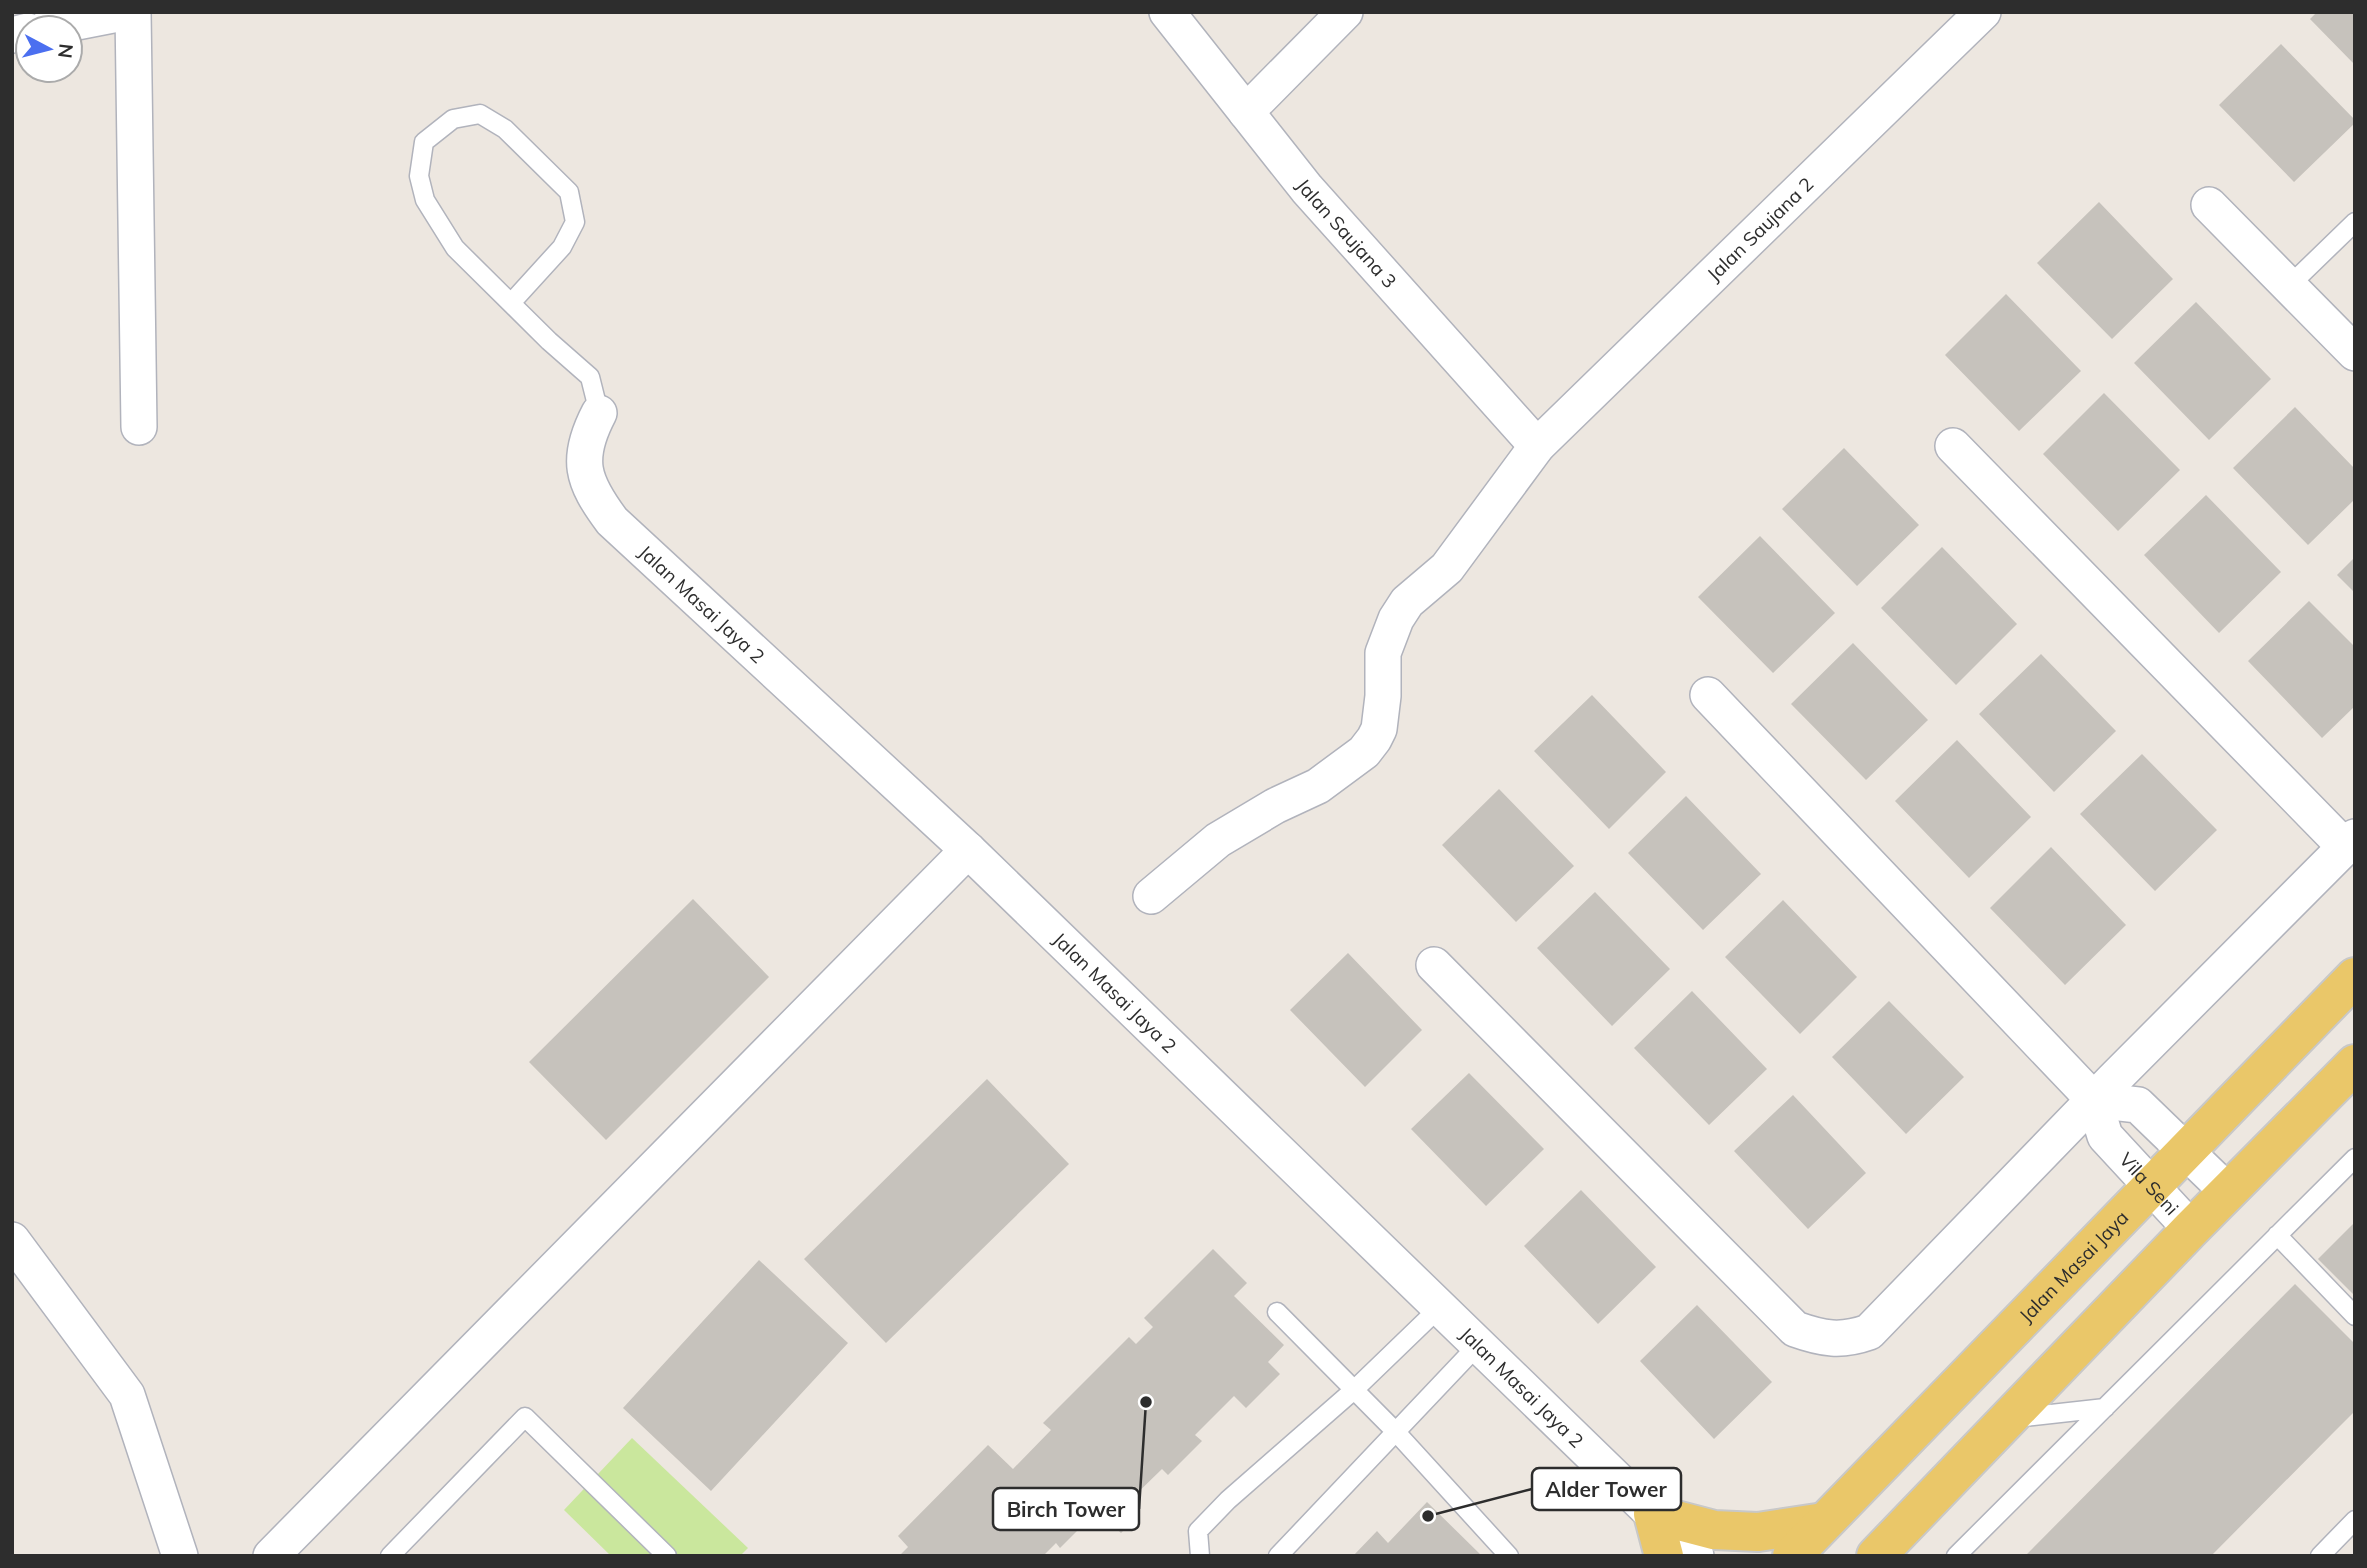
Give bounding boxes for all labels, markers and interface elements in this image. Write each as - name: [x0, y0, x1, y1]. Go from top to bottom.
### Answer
- north arrow: [14, 14, 84, 84]
- text: N: [53, 42, 79, 60]
- street label: Jalan Saujana 2: [1702, 172, 1818, 286]
- street label: Jalan Saujana 3: [1291, 174, 1402, 293]
- street label: Jalan Masai Jaya 2: [634, 540, 770, 668]
- street label: Jalan Masai Jaya 2: [1048, 927, 1182, 1058]
- street label: Vila Seni: [2114, 1147, 2184, 1220]
- street label: Jalan Masai Jaya: [2014, 1205, 2133, 1327]
- street label: Jalan Masai Jaya 2: [1455, 1322, 1589, 1453]
- callout: Alder Tower: [1532, 1468, 1681, 1510]
- text: Alder Tower: [1545, 1476, 1667, 1502]
- callout: Birch Tower: [993, 1488, 1139, 1530]
- text: Birch Tower: [1007, 1496, 1126, 1522]

